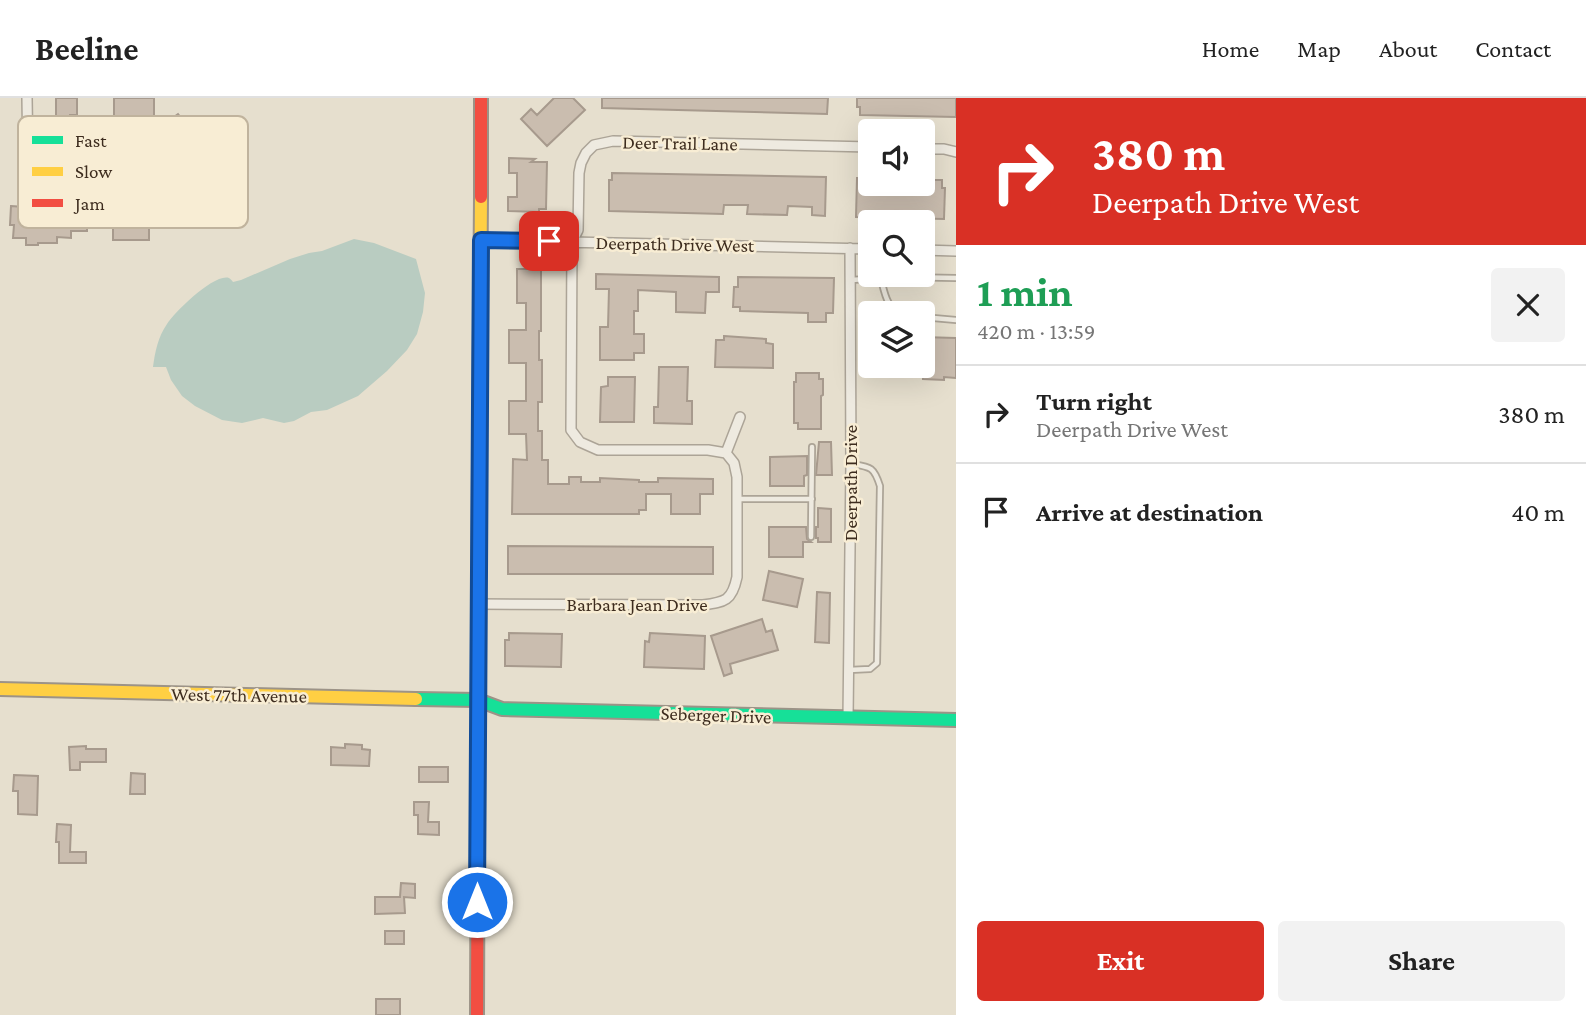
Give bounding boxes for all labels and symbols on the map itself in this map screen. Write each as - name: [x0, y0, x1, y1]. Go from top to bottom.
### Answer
- legend: [18, 116, 248, 228]
- text: Fast: [75, 130, 107, 151]
- street label: Deer Trail Lane: [622, 131, 738, 155]
- text: Slow: [75, 161, 112, 182]
- text: Jam: [73, 193, 105, 214]
- pin: [519, 211, 579, 271]
- street label: Deerpath Drive West: [596, 232, 755, 256]
- street label: Deerpath Drive: [840, 425, 861, 541]
- street label: Barbara Jean Drive: [567, 594, 708, 615]
- street label: West 77th Avenue: [171, 683, 307, 707]
- street label: Seberger Drive: [660, 703, 772, 727]
- position arrow: [440, 865, 514, 939]

